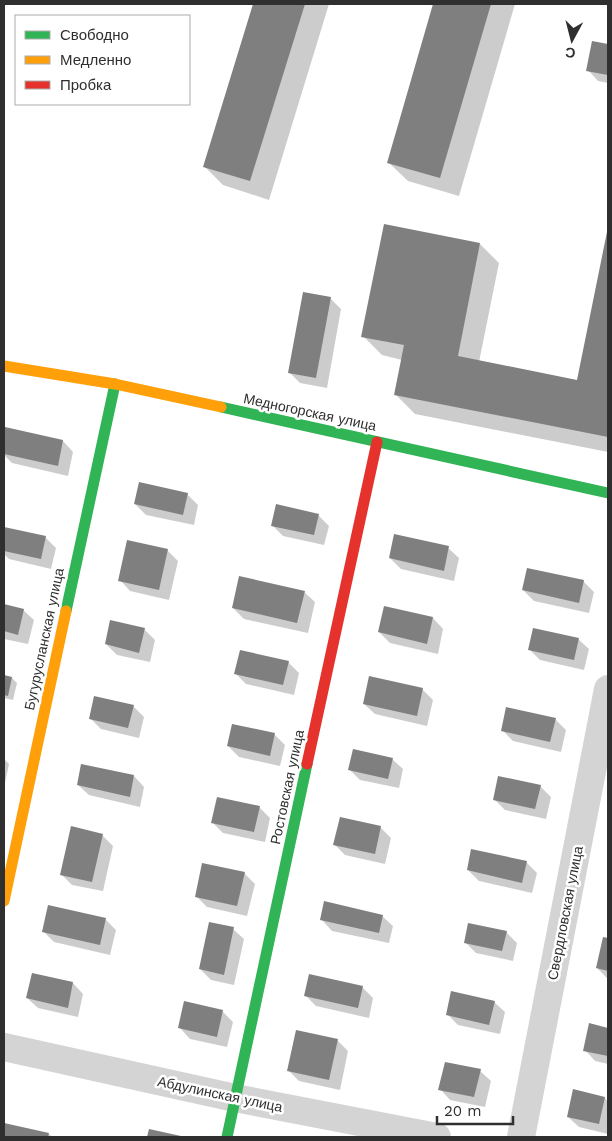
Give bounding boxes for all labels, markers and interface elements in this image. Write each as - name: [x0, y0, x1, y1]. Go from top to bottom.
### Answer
- legend: [15, 15, 190, 105]
- north arrow: [547, 15, 597, 65]
- text: Свободно: [60, 26, 129, 44]
- text: С: [564, 44, 576, 61]
- text: Медленно: [60, 51, 131, 69]
- text: Пробка: [60, 76, 112, 94]
- street label: Медногорская улица: [242, 390, 378, 434]
- street label: Бугурусланская улица: [21, 566, 67, 712]
- street label: Ростовская улица: [267, 728, 307, 846]
- street label: Свердловская улица: [544, 844, 586, 981]
- street label: Абдулинская улица: [156, 1073, 284, 1115]
- scale bar: [437, 1094, 513, 1126]
- text: 20 m: [444, 1102, 482, 1120]

